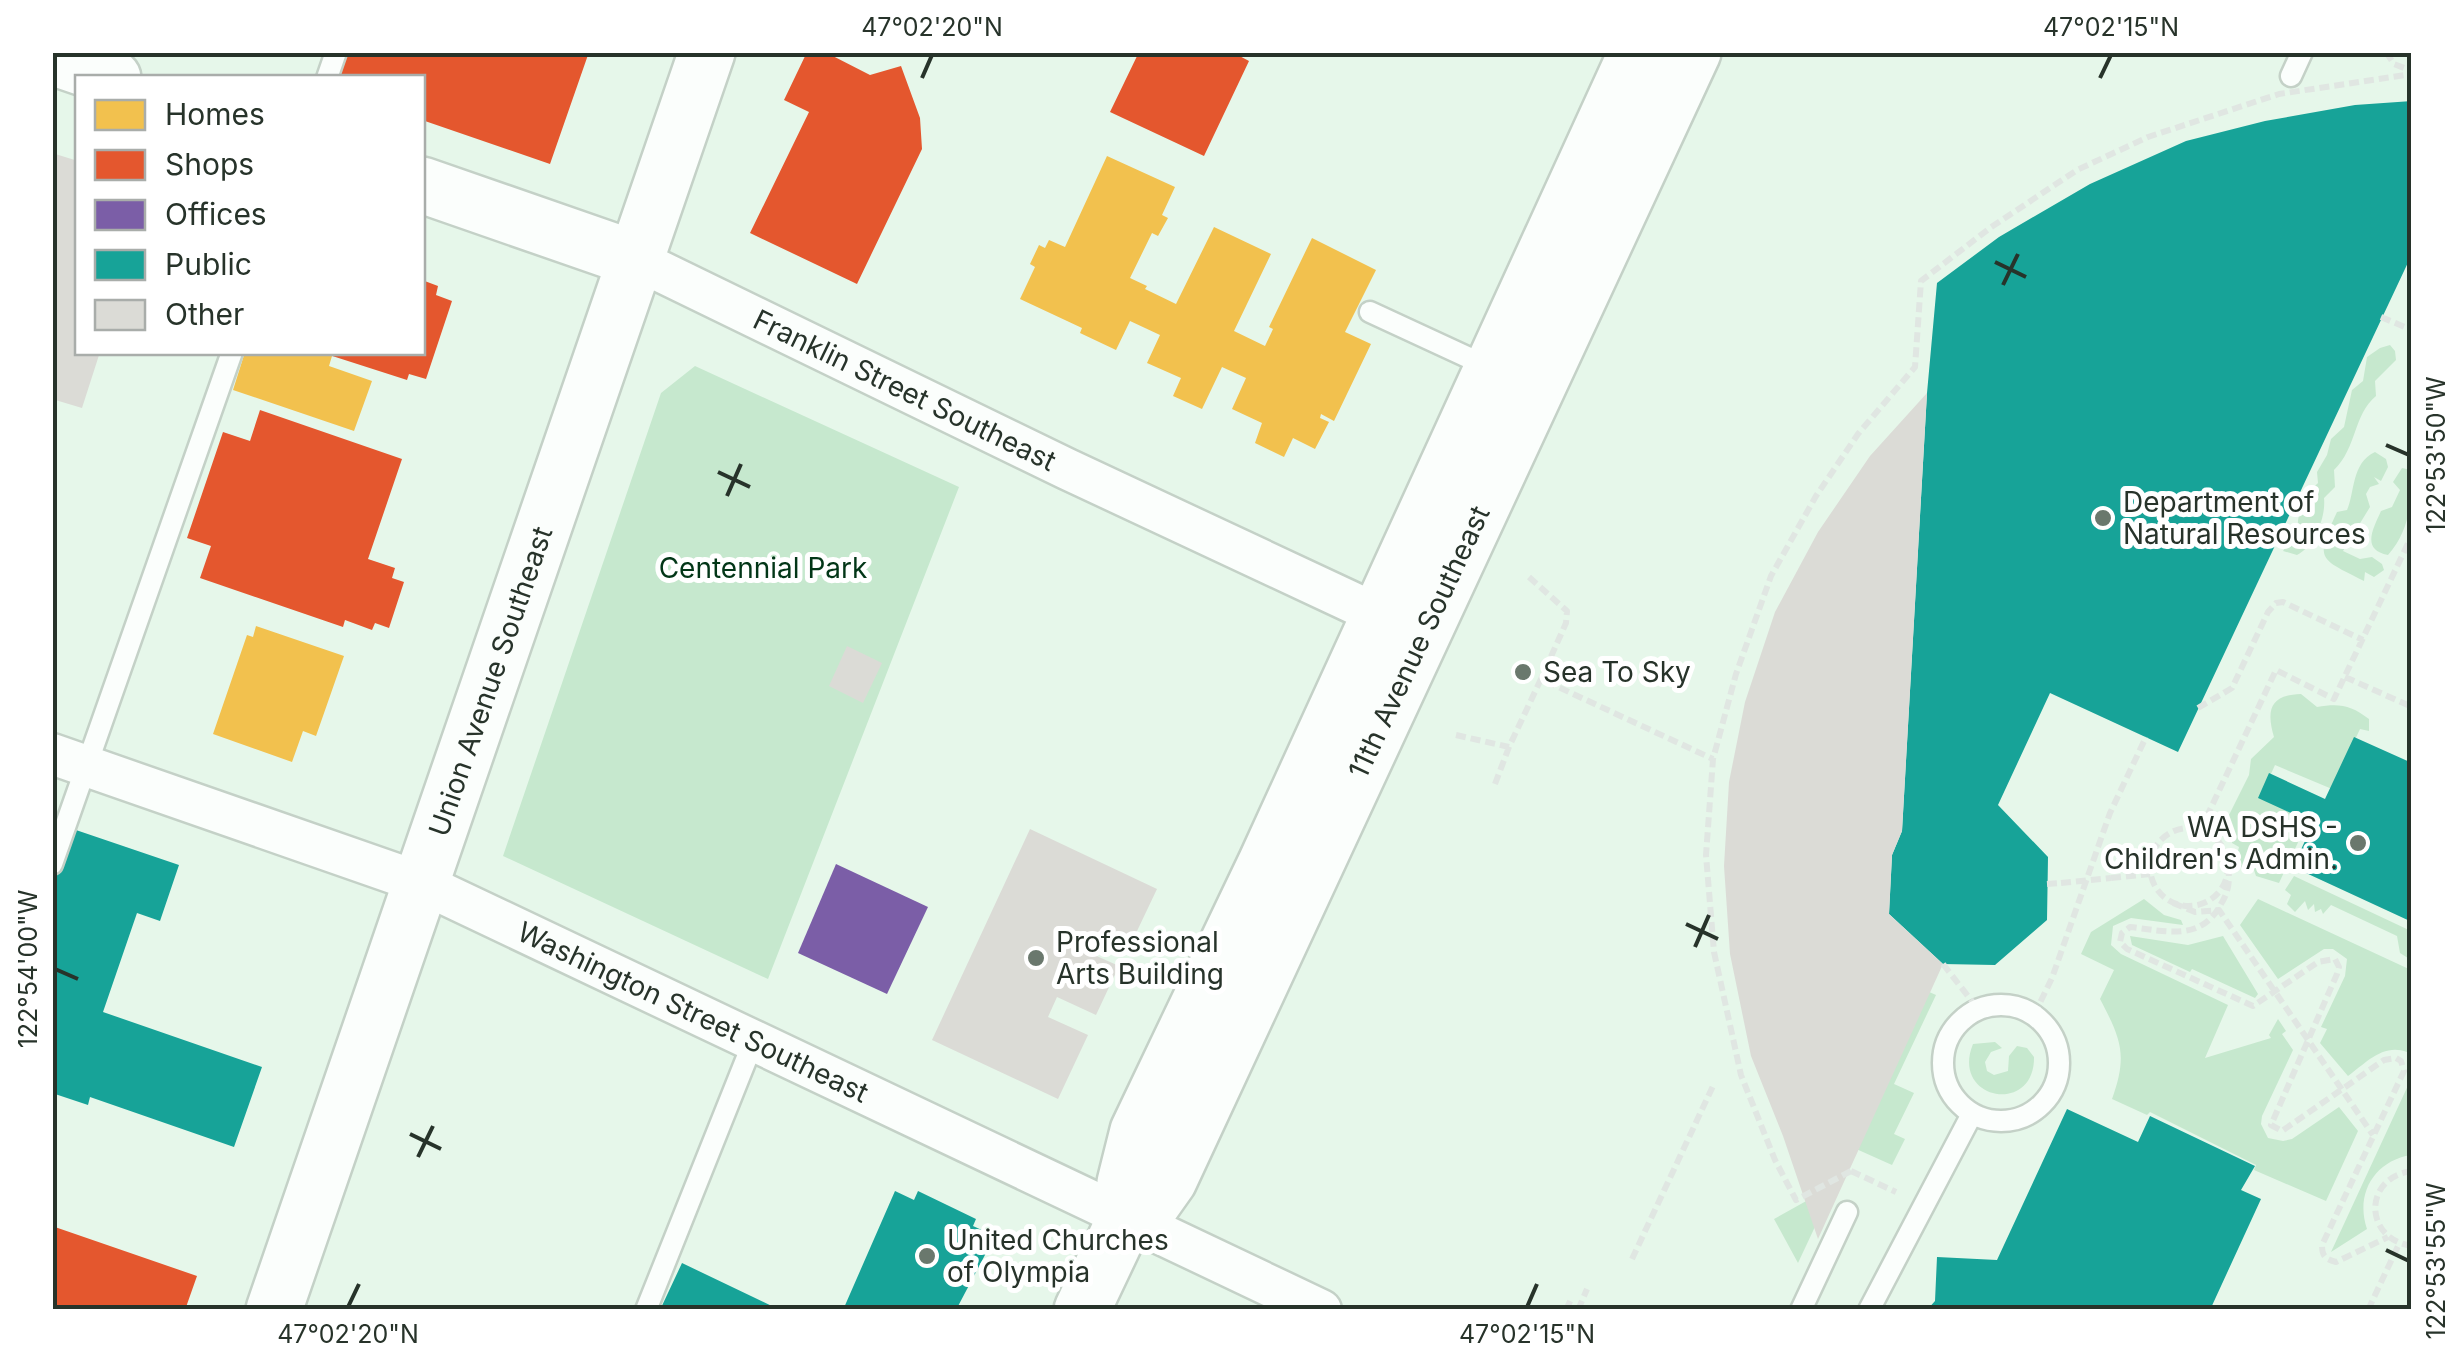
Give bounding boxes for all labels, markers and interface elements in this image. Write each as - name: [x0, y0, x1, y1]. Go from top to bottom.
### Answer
- text: 47°02'20"N: [861, 12, 1003, 42]
- text: 47°02'15"N: [2043, 12, 2179, 42]
- legend: [75, 75, 425, 355]
- text: Homes: [165, 96, 265, 132]
- text: Shops: [165, 146, 254, 182]
- text: Offices: [165, 196, 267, 232]
- text: Public: [165, 246, 252, 282]
- text: Other: [165, 296, 244, 332]
- street label: Franklin Street Southeast: [748, 302, 1062, 478]
- text: 122°53'50"W: [2421, 376, 2451, 534]
- place label: Department of Natural Resources: [2123, 485, 2366, 551]
- street label: 11th Avenue Southeast: [1341, 500, 1497, 784]
- marker: Department of Natural Resources: [2092, 507, 2114, 529]
- street label: Union Avenue Southeast: [421, 522, 559, 840]
- park label: Centennial Park: [659, 551, 867, 585]
- place label: Sea To Sky: [1543, 655, 1691, 689]
- marker: Sea To Sky: [1512, 661, 1534, 683]
- place label: WA DSHS - Children's Admin.: [2104, 810, 2338, 876]
- marker: WA DSHS - Children's Admin.: [2347, 832, 2369, 854]
- text: 122°54'00"W: [13, 890, 43, 1048]
- street label: Washington Street Southeast: [512, 914, 874, 1110]
- place label: Professional Arts Building: [1056, 925, 1224, 991]
- marker: Professional Arts Building: [1025, 947, 1047, 969]
- text: 122°53'55"W: [2421, 1183, 2451, 1339]
- place label: United Churches of Olympia: [947, 1223, 1169, 1289]
- marker: United Churches of Olympia: [916, 1245, 938, 1267]
- text: 47°02'20"N: [277, 1319, 419, 1349]
- text: 47°02'15"N: [1459, 1319, 1595, 1349]

